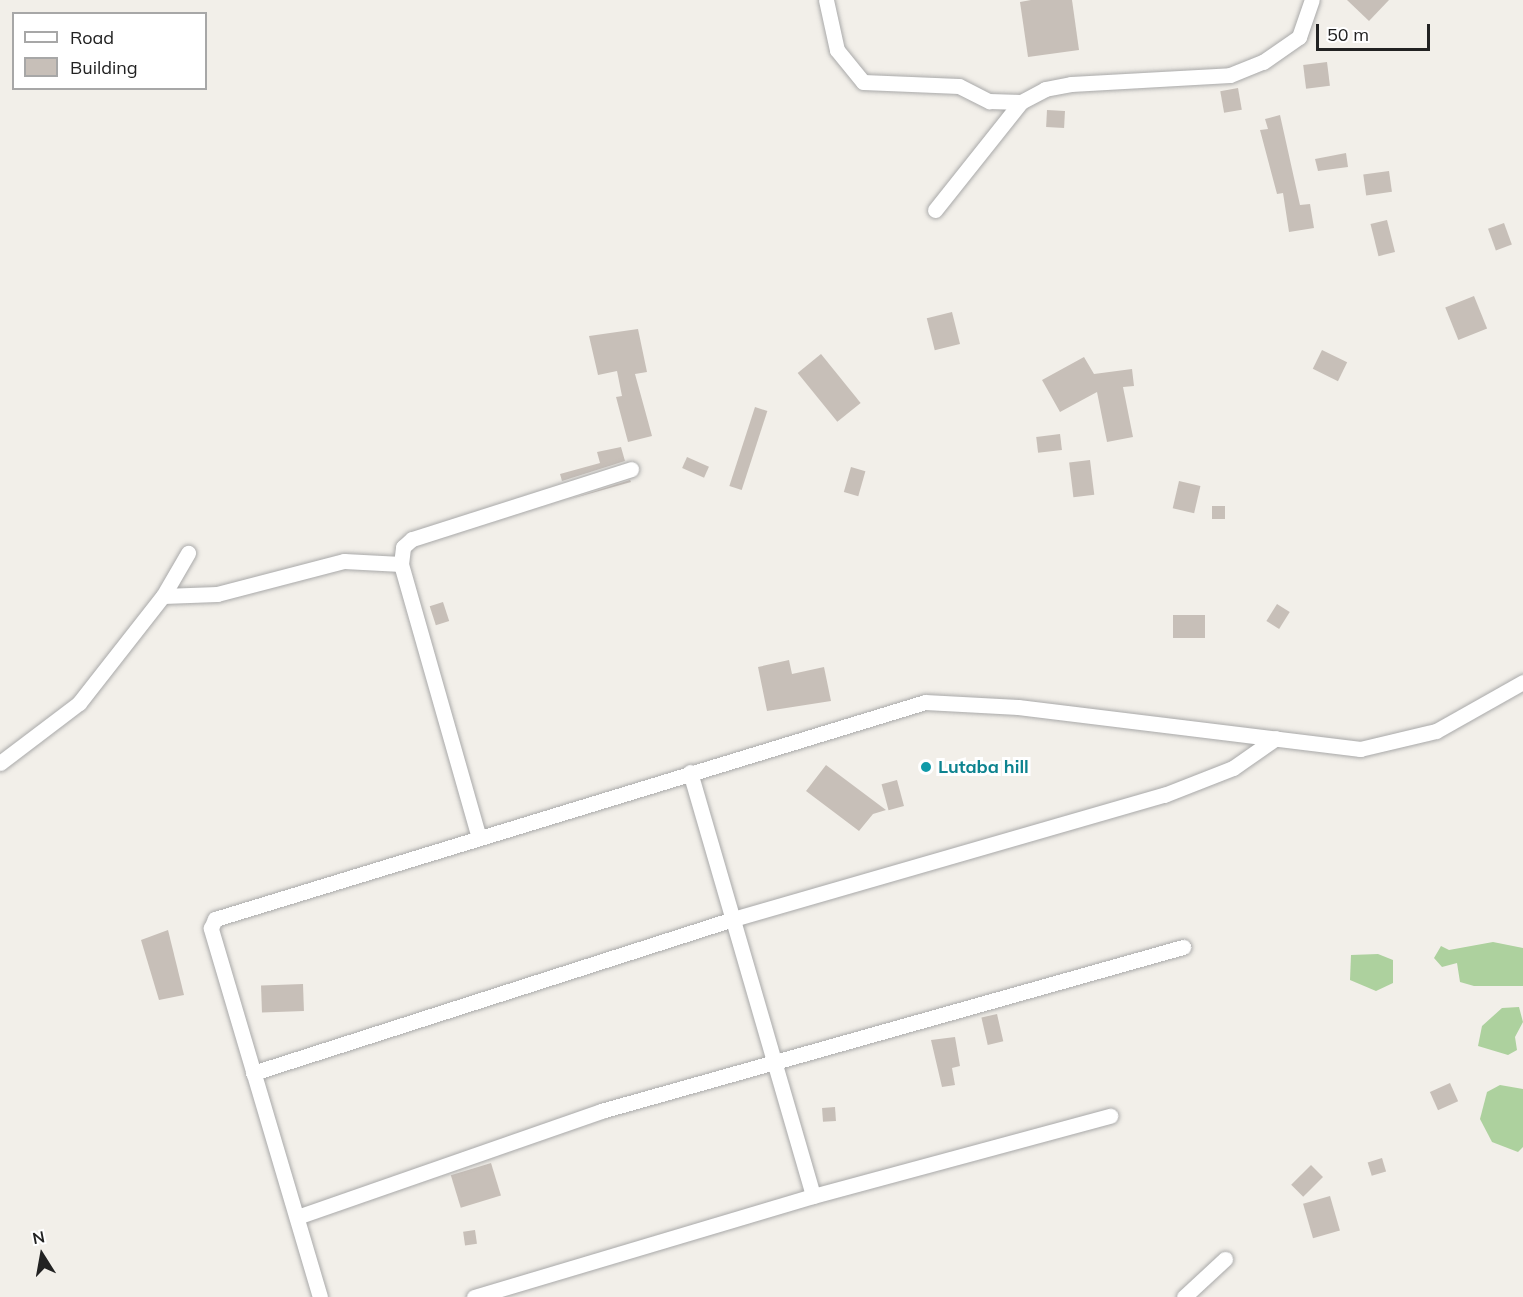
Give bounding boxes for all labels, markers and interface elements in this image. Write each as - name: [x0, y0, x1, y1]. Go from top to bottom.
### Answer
- legend: [12, 12, 207, 90]
- scale bar: [1319, 12, 1433, 50]
- text: 50 m: [1327, 23, 1369, 46]
- text: Road: [70, 26, 114, 49]
- text: Building: [70, 56, 138, 79]
- place label: Lutaba hill: [938, 756, 1029, 778]
- marker: Lutaba hill: [919, 760, 933, 774]
- north arrow: [12, 1225, 72, 1285]
- text: N: [31, 1226, 46, 1248]

